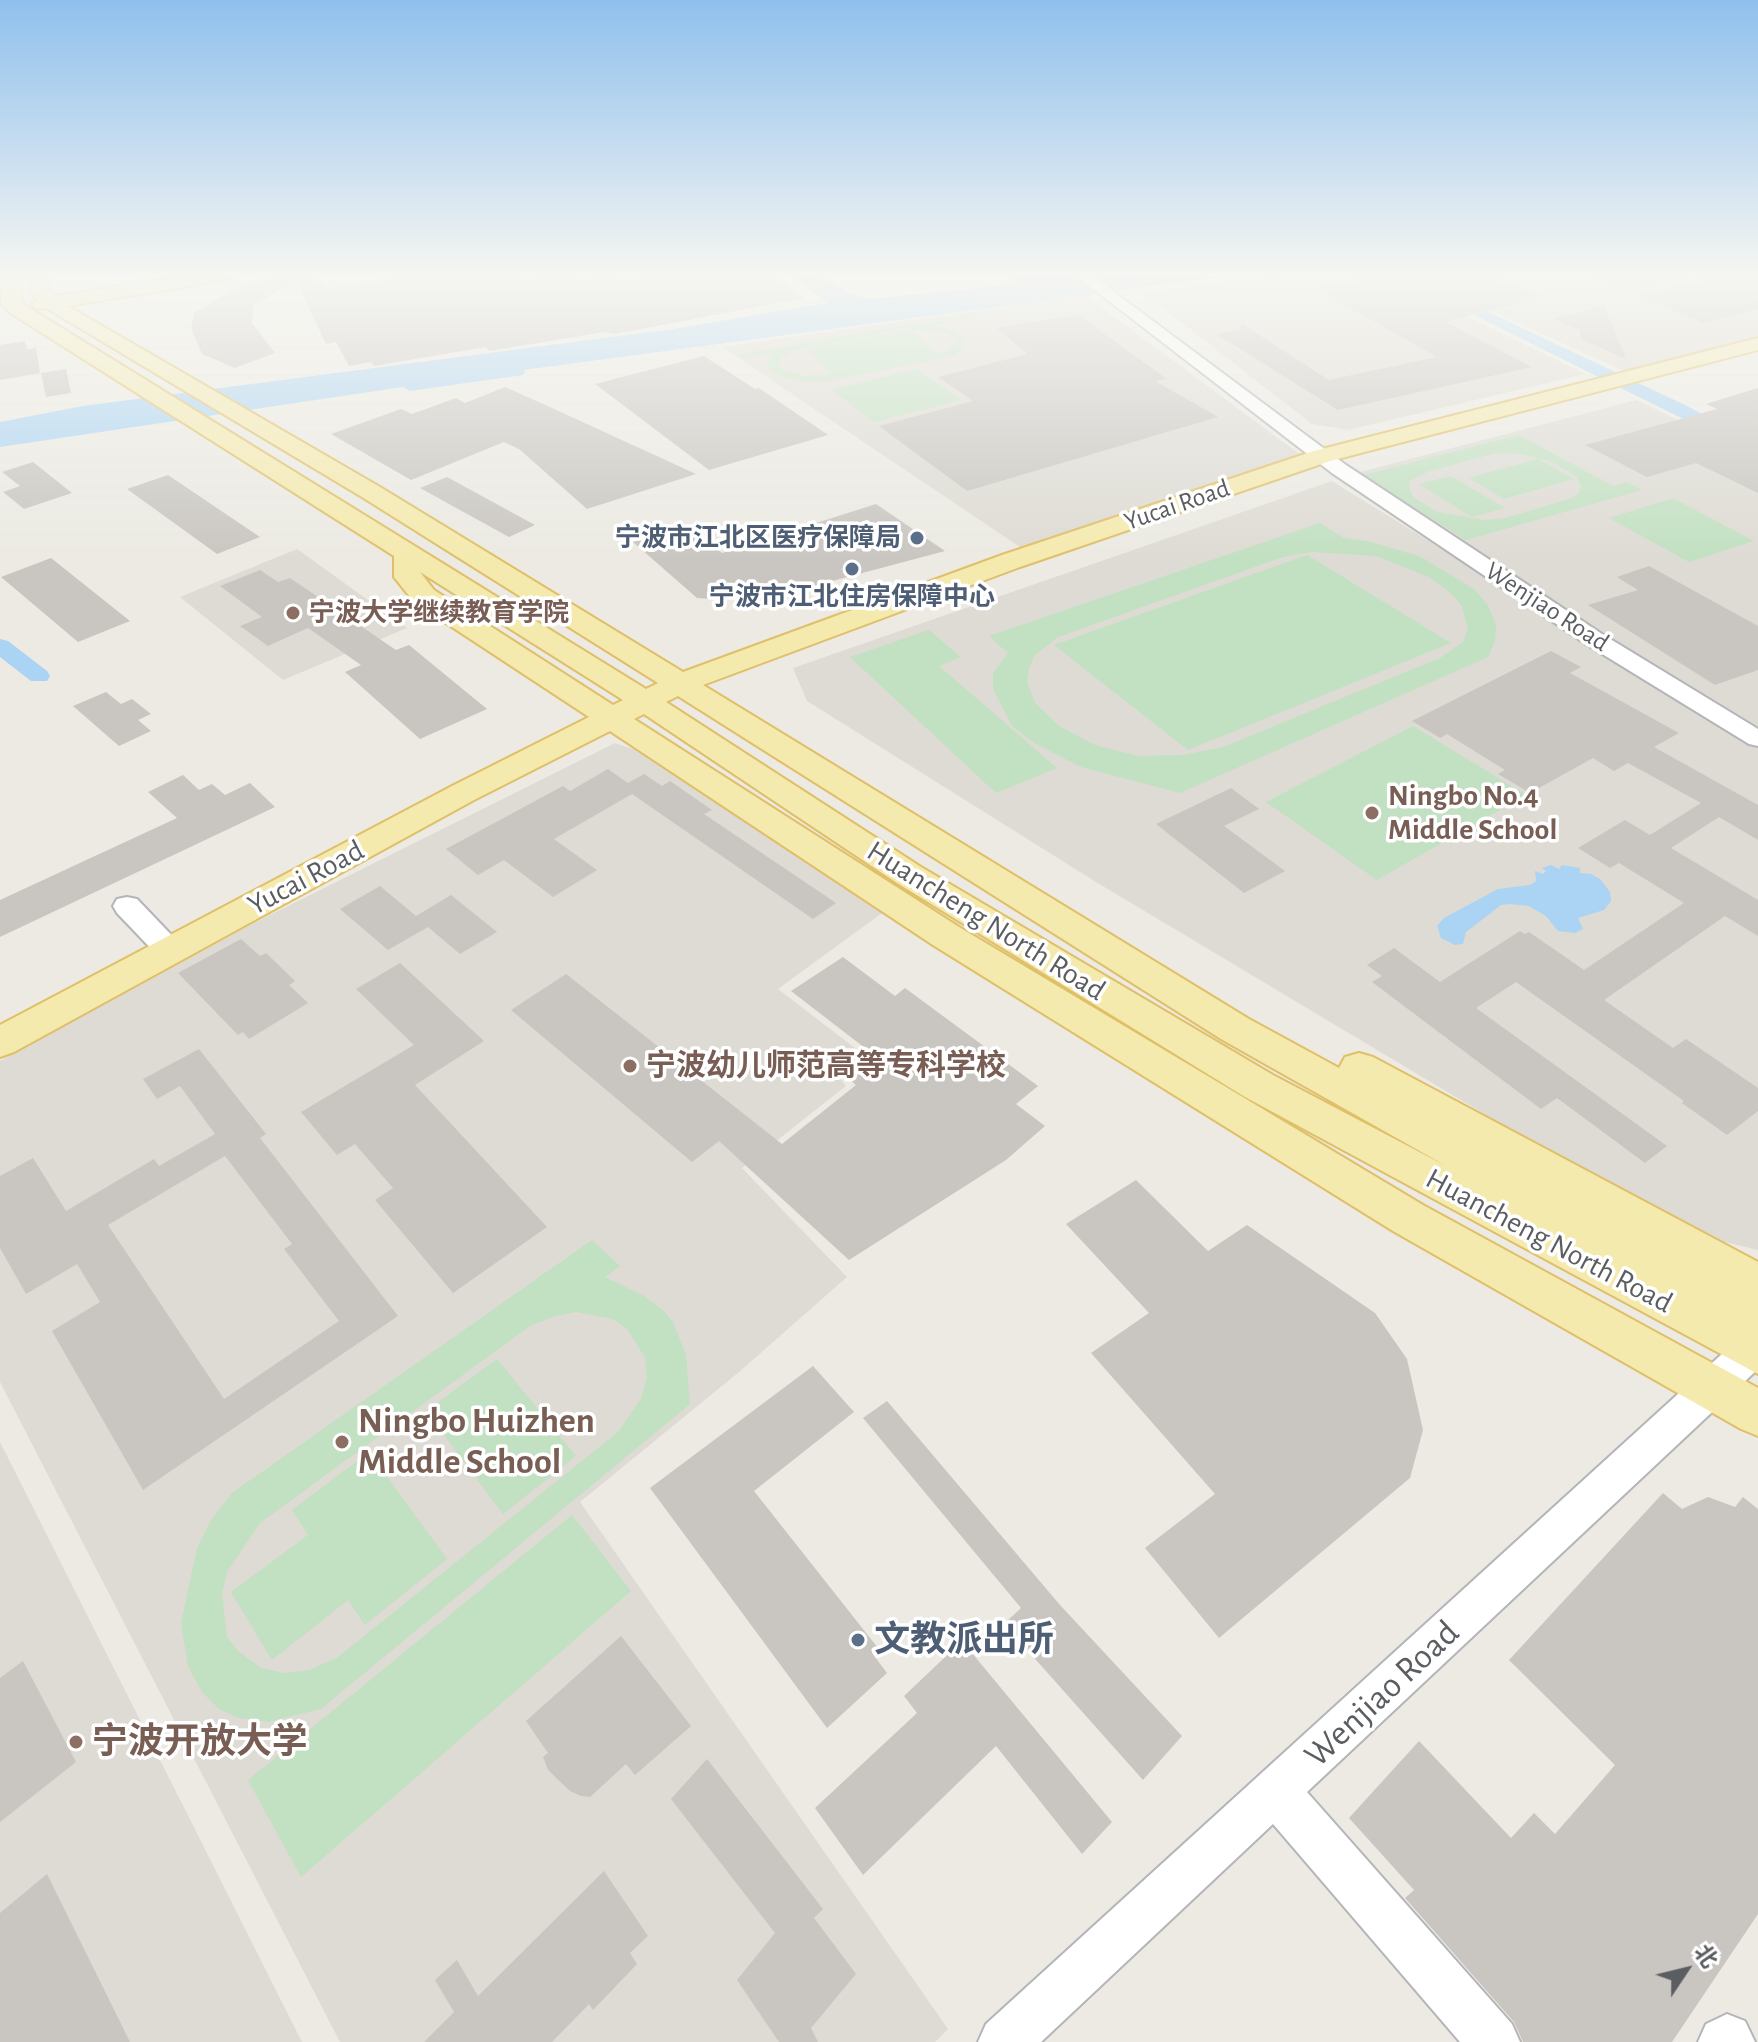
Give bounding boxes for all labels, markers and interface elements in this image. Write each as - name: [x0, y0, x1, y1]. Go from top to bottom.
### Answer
- street label: Yucai Road: [1120, 472, 1234, 538]
- place label: 宁波市江北区医疗保障局: [615, 522, 901, 554]
- marker: 宁波市江北区医疗保障局: [908, 529, 926, 547]
- street label: Wenjiao Road: [1479, 555, 1615, 659]
- marker: 宁波市江北住房保障中心: [843, 560, 861, 578]
- place label: 宁波市江北住房保障中心: [709, 581, 995, 613]
- place label: 宁波大学继续教育学院: [309, 597, 569, 629]
- marker: 宁波大学继续教育学院: [284, 604, 302, 622]
- place label: Ningbo No.4 Middle School: [1388, 778, 1557, 848]
- marker: Ningbo No.4 Middle School: [1363, 804, 1381, 822]
- street label: Yucai Road: [242, 832, 370, 924]
- street label: Huancheng North Road: [860, 833, 1112, 1009]
- place label: 宁波幼儿师范高等专科学校: [646, 1048, 1006, 1084]
- marker: 宁波幼儿师范高等专科学校: [621, 1057, 639, 1075]
- street label: Huancheng North Road: [1419, 1161, 1679, 1321]
- place label: Ningbo Huizhen Middle School: [358, 1399, 595, 1484]
- marker: Ningbo Huizhen Middle School: [333, 1433, 351, 1451]
- street label: Wenjiao Road: [1296, 1611, 1468, 1777]
- place label: 文教派出所: [874, 1618, 1054, 1662]
- marker: 文教派出所: [849, 1631, 867, 1649]
- place label: 宁波开放大学: [92, 1720, 308, 1764]
- marker: 宁波开放大学: [67, 1733, 85, 1751]
- north arrow: [1646, 1930, 1726, 2010]
- text: 北: [1690, 1941, 1721, 1972]

